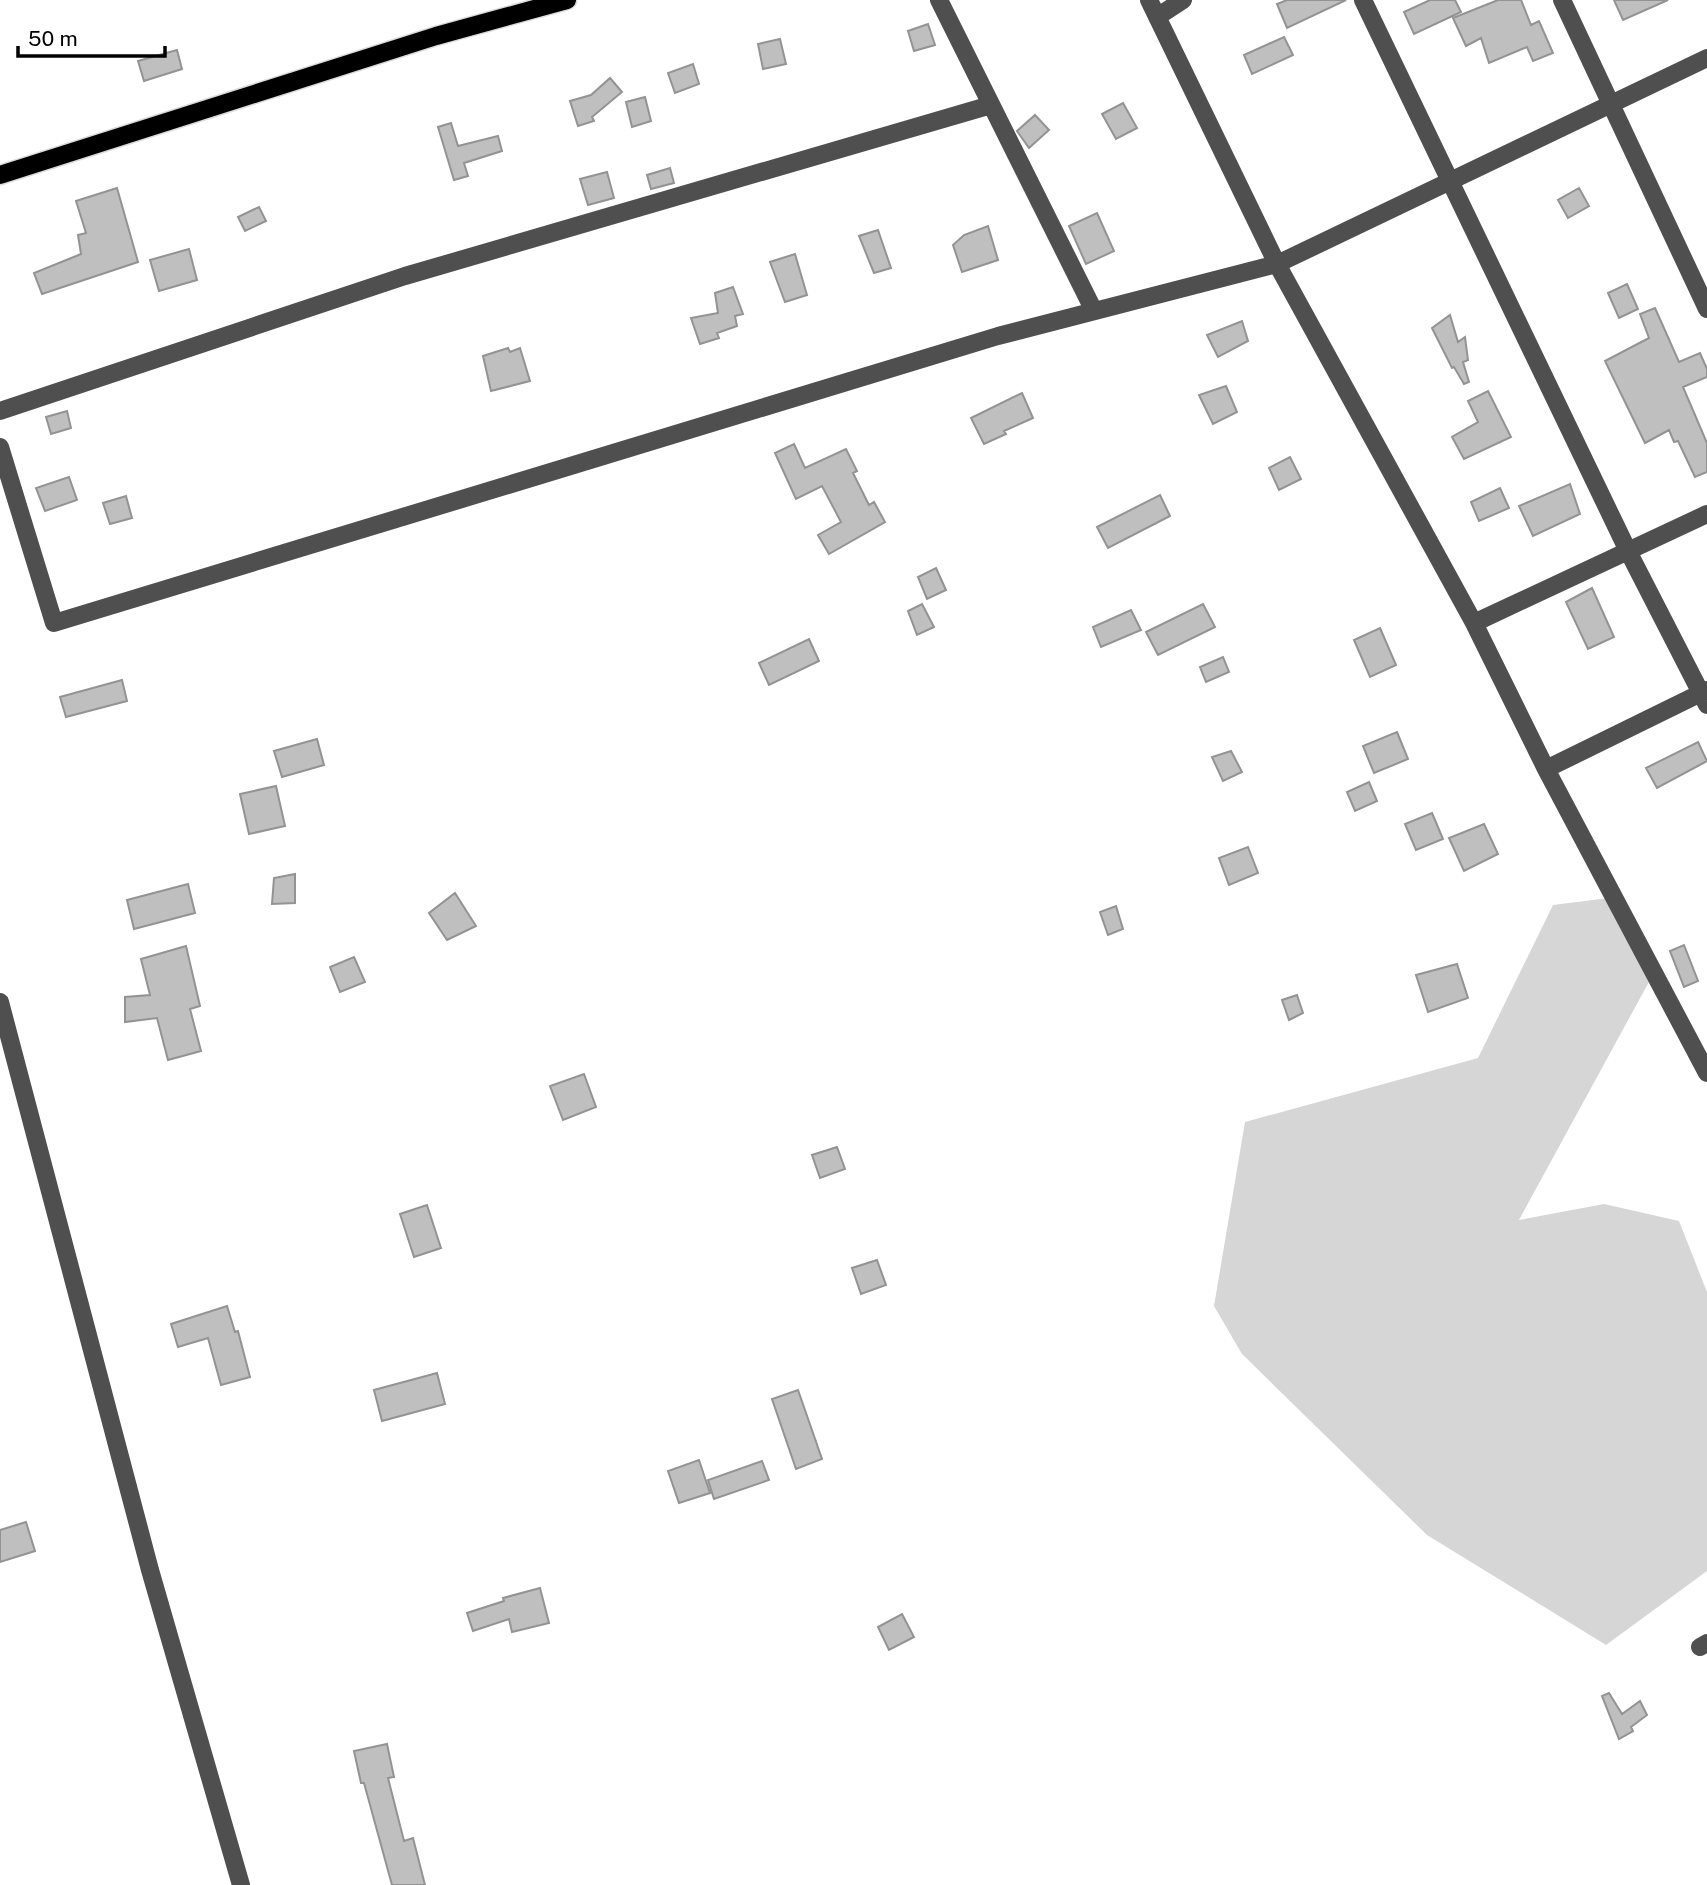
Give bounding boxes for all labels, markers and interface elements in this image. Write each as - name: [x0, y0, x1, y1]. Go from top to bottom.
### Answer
- scale bar: [18, 14, 164, 58]
- text: 50 m: [28, 26, 78, 51]

